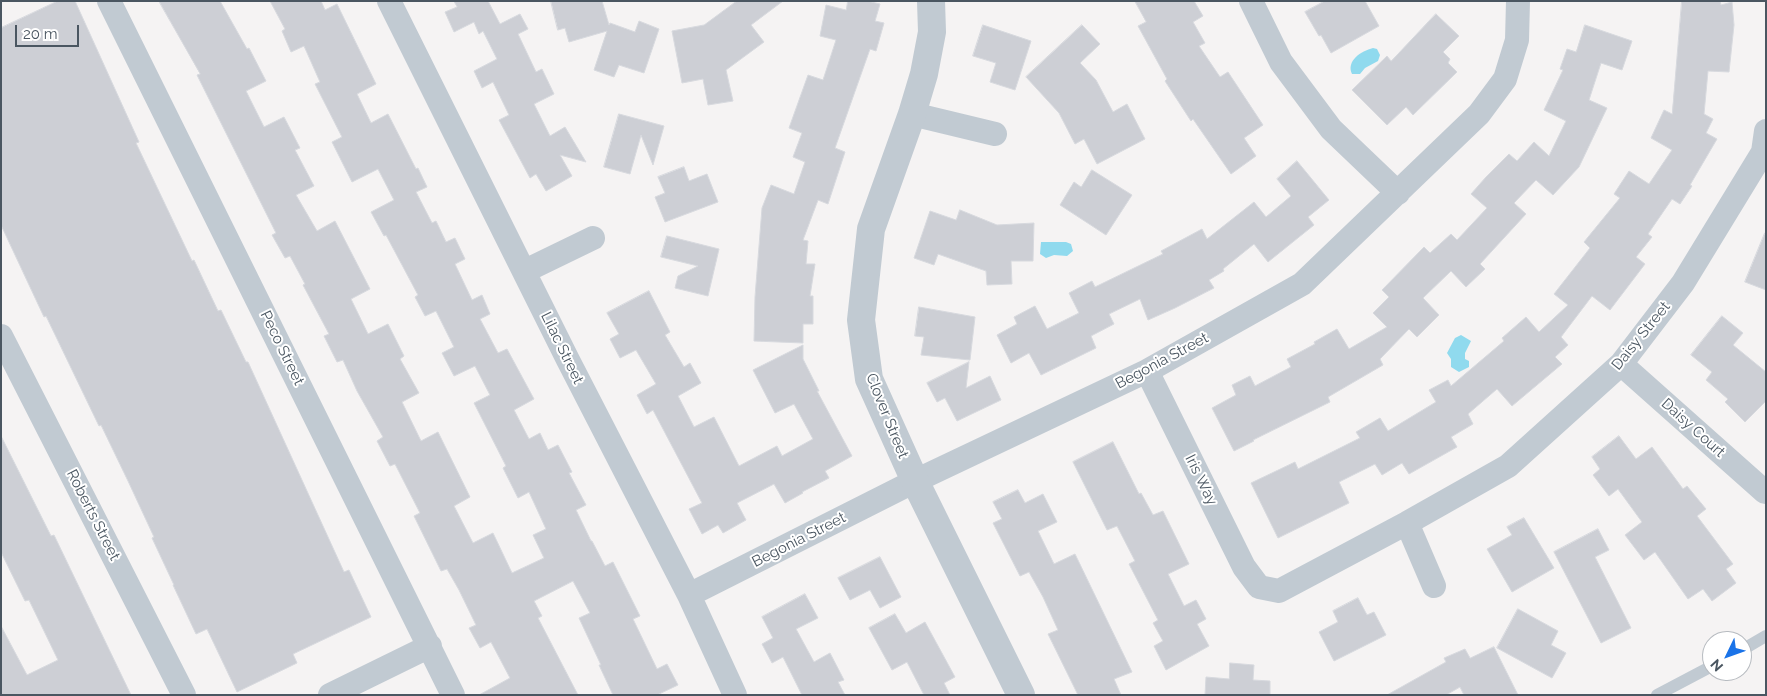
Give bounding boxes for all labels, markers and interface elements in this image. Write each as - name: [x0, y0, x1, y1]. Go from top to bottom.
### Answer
- scale bar: [18, 15, 81, 47]
- text: 20 m: [23, 25, 58, 43]
- street label: Daisy Street: [1608, 298, 1674, 374]
- street label: Peco Street: [256, 308, 308, 388]
- street label: Lilac Street: [537, 309, 587, 387]
- street label: Begonia Street: [1112, 329, 1212, 393]
- street label: Clover Street: [862, 371, 912, 461]
- street label: Daisy Court: [1657, 395, 1729, 461]
- street label: Iris Way: [1181, 452, 1221, 508]
- street label: Roberts Street: [62, 467, 124, 563]
- street label: Begonia Street: [749, 509, 849, 571]
- north arrow: [1702, 631, 1752, 681]
- text: N: [1707, 656, 1726, 675]

